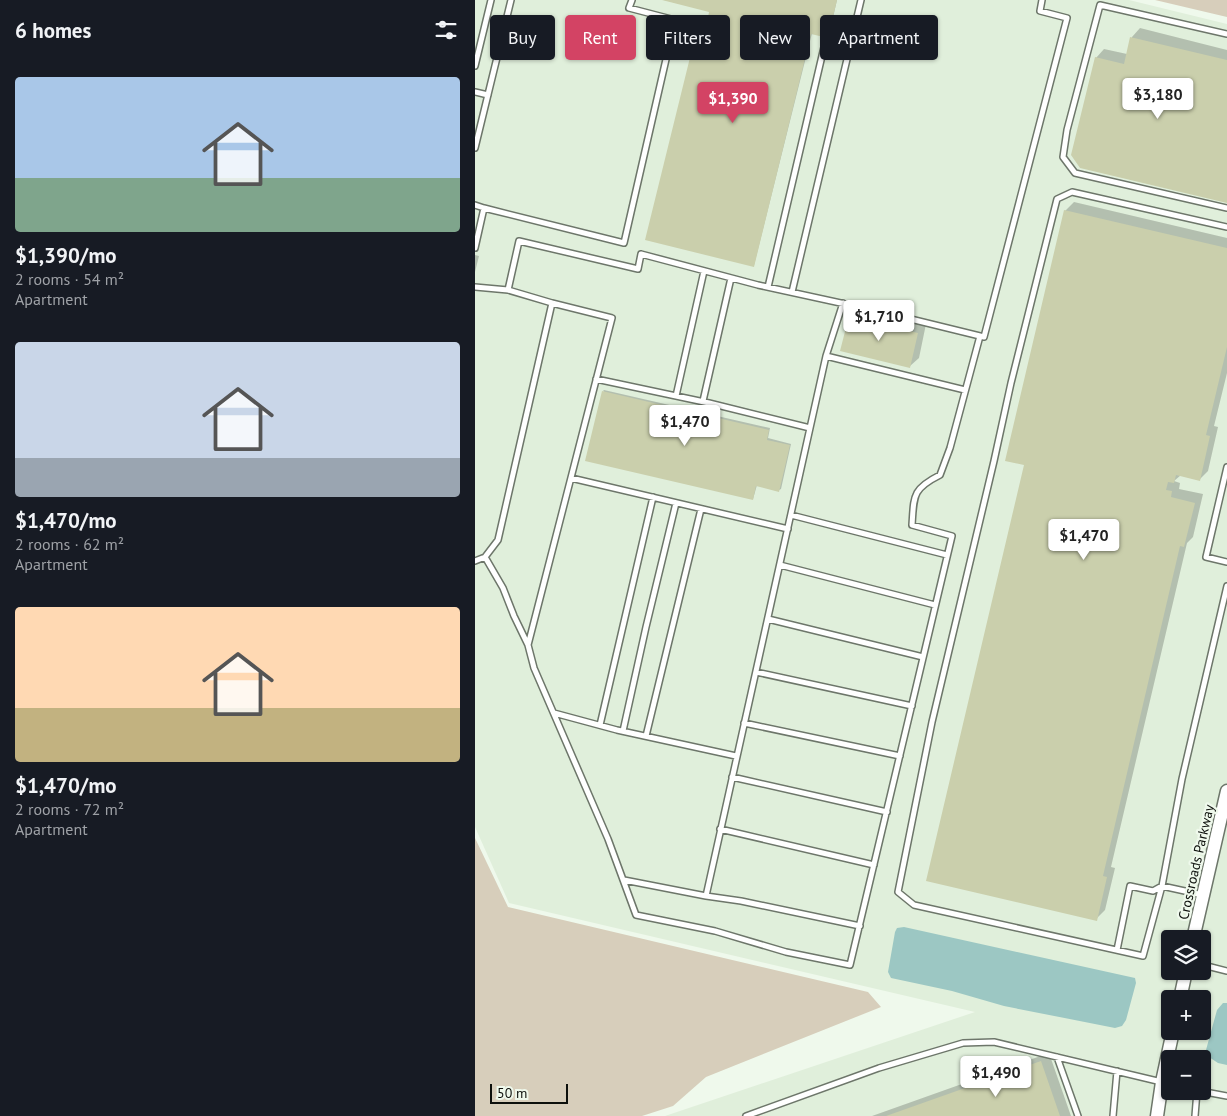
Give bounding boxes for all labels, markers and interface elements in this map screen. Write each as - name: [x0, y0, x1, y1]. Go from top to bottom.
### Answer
- chip: Buy: [490, 15, 555, 60]
- chip: Rent: [565, 15, 636, 60]
- chip: Filters: [646, 15, 730, 60]
- chip: New: [740, 15, 810, 60]
- chip: Apartment: [820, 15, 938, 60]
- icon: filters: [432, 16, 460, 44]
- text: 6 homes: [15, 17, 91, 44]
- pin: $3,180: [1117, 78, 1199, 120]
- pin: $1,390: [692, 82, 774, 124]
- text: $3,180: [1133, 84, 1183, 104]
- text: $1,390: [708, 88, 758, 108]
- icon: home: [193, 109, 283, 199]
- text: $1,390/mo: [15, 242, 117, 269]
- text: 2 rooms · 54 m²: [15, 269, 124, 289]
- text: Apartment: [15, 289, 88, 309]
- pin: $1,710: [838, 300, 920, 342]
- text: $1,710: [854, 306, 904, 326]
- icon: home: [193, 374, 283, 464]
- pin: $1,470: [644, 404, 726, 447]
- text: $1,470: [660, 411, 710, 431]
- text: $1,470/mo: [15, 507, 117, 534]
- pin: $1,470: [1043, 518, 1125, 561]
- text: $1,470: [1059, 525, 1109, 545]
- text: 2 rooms · 62 m²: [15, 534, 124, 554]
- text: Apartment: [15, 554, 88, 574]
- icon: home: [193, 639, 283, 729]
- text: $1,470/mo: [15, 772, 117, 799]
- text: 2 rooms · 72 m²: [15, 799, 124, 819]
- street label: Crossroads Parkway: [1174, 802, 1218, 921]
- text: Apartment: [15, 819, 88, 839]
- map controls: [1161, 930, 1211, 1100]
- button: layers: [1161, 930, 1211, 980]
- button: +: [1161, 990, 1211, 1040]
- button: −: [1161, 1050, 1211, 1100]
- pin: $1,490: [955, 1056, 1037, 1098]
- text: $1,490: [971, 1062, 1021, 1082]
- scale bar: [490, 1081, 567, 1104]
- text: 50 m: [497, 1084, 527, 1102]

